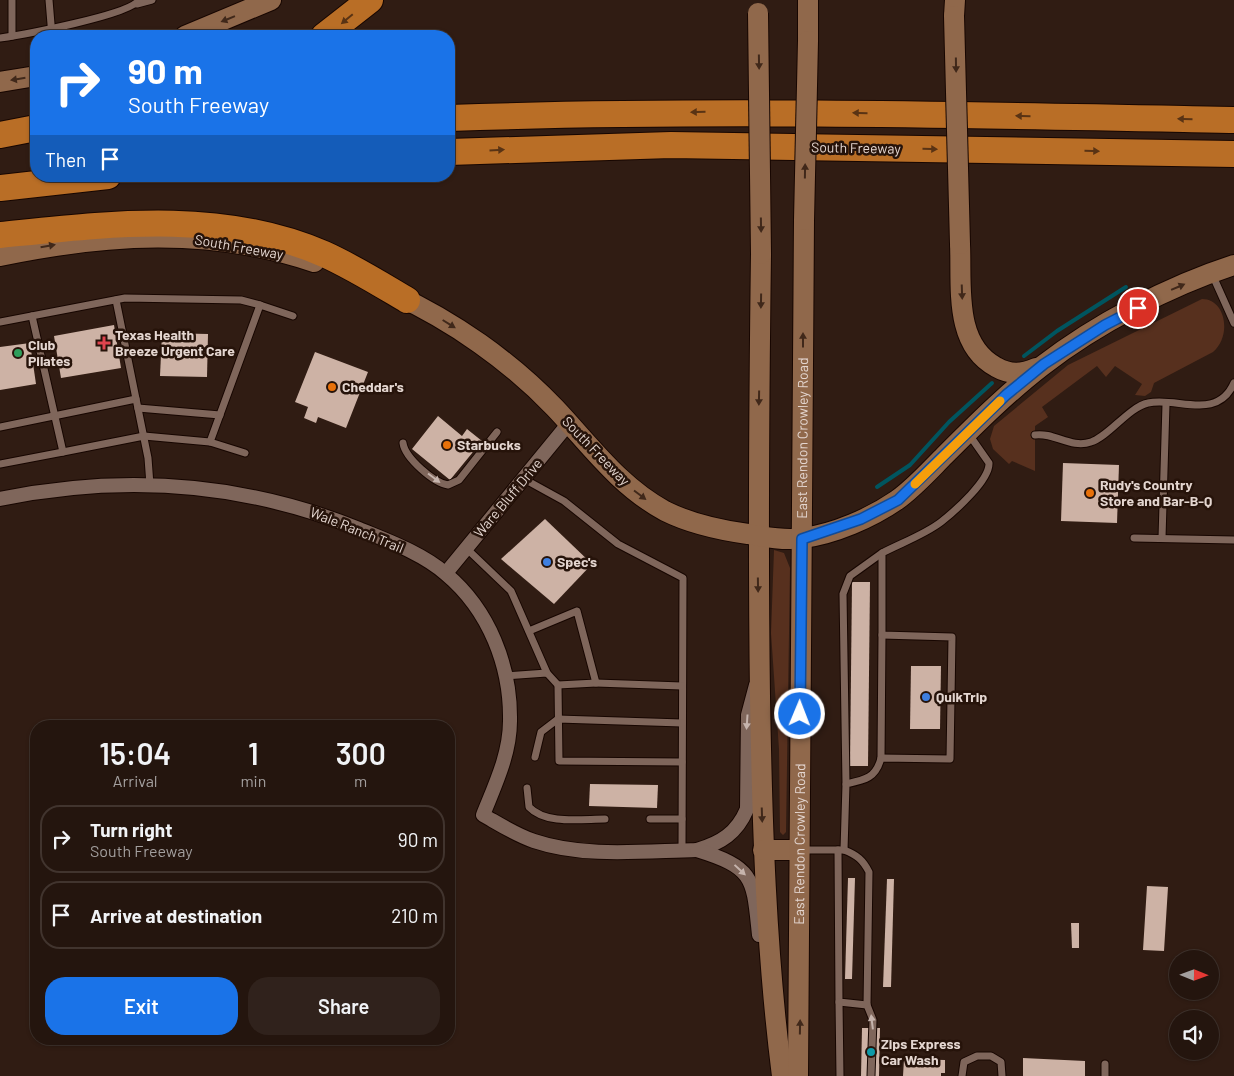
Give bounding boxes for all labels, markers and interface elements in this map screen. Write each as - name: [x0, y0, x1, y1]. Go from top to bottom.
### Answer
- one-way arrow: [341, 13, 354, 24]
- one-way arrow: [221, 16, 236, 23]
- text: 90 m: [128, 49, 203, 91]
- icon: right: [45, 50, 110, 115]
- one-way arrow: [755, 54, 763, 70]
- one-way arrow: [952, 57, 960, 73]
- one-way arrow: [10, 76, 26, 84]
- text: South Freeway: [128, 91, 269, 117]
- one-way arrow: [690, 109, 706, 117]
- one-way arrow: [852, 109, 868, 117]
- one-way arrow: [1015, 112, 1031, 120]
- one-way arrow: [1177, 115, 1193, 123]
- street label: South Freeway: [811, 138, 902, 157]
- icon: arrive: [96, 145, 124, 173]
- one-way arrow: [490, 145, 506, 153]
- one-way arrow: [922, 145, 938, 153]
- text: Then: [45, 148, 86, 171]
- one-way arrow: [1085, 148, 1101, 156]
- one-way arrow: [801, 163, 809, 179]
- one-way arrow: [757, 217, 765, 233]
- street label: South Freeway: [193, 230, 285, 263]
- one-way arrow: [40, 242, 56, 250]
- one-way arrow: [1171, 283, 1186, 291]
- one-way arrow: [958, 285, 966, 301]
- pin: [1117, 287, 1159, 329]
- one-way arrow: [757, 294, 765, 310]
- icon: arrive: [1124, 294, 1152, 322]
- one-way arrow: [443, 320, 456, 329]
- place label: Texas Health Breeze Urgent Care: [115, 326, 235, 359]
- one-way arrow: [799, 332, 807, 348]
- place label: Club Pilates: [28, 336, 70, 369]
- marker: Texas Health Breeze Urgent Care: [97, 336, 111, 350]
- marker: Club Pilates: [12, 347, 24, 359]
- street label: East Rendon Crowley Road: [793, 357, 811, 519]
- place label: Cheddar's: [342, 378, 404, 395]
- marker: Cheddar's: [326, 381, 338, 393]
- one-way arrow: [755, 390, 763, 406]
- street label: South Freeway: [559, 412, 634, 489]
- place label: Starbucks: [457, 436, 521, 453]
- marker: Starbucks: [441, 439, 453, 451]
- street label: Ware Bluff Drive: [470, 455, 545, 540]
- one-way arrow: [427, 473, 441, 483]
- place label: Rudy's Country Store and Bar-B-Q: [1100, 476, 1212, 509]
- marker: Rudy's Country Store and Bar-B-Q: [1084, 487, 1096, 499]
- one-way arrow: [633, 490, 647, 500]
- street label: Wale Ranch Trail: [308, 503, 406, 556]
- place label: Spec's: [557, 553, 597, 570]
- marker: Spec's: [541, 556, 553, 568]
- one-way arrow: [754, 577, 762, 593]
- position arrow: [773, 687, 825, 739]
- place label: QuikTrip: [936, 688, 987, 705]
- marker: QuikTrip: [920, 691, 932, 703]
- one-way arrow: [743, 714, 751, 730]
- text: 15:04: [99, 735, 171, 771]
- text: 1: [248, 735, 259, 771]
- text: 300: [336, 735, 386, 771]
- street label: East Rendon Crowley Road: [790, 763, 808, 925]
- text: Arrival: [113, 771, 158, 790]
- text: min: [240, 771, 266, 790]
- text: m: [354, 771, 367, 790]
- one-way arrow: [758, 807, 766, 823]
- text: Turn right: [90, 818, 172, 841]
- icon: right: [47, 825, 75, 853]
- text: 90 m: [398, 828, 438, 851]
- text: South Freeway: [90, 841, 193, 860]
- one-way arrow: [734, 864, 746, 876]
- icon: arrive: [47, 901, 75, 929]
- text: Arrive at destination: [90, 904, 262, 927]
- text: 210 m: [391, 904, 438, 927]
- north arrow: [1169, 950, 1219, 1000]
- map controls: [1169, 950, 1219, 1060]
- button: Exit: [45, 977, 238, 1035]
- button: Share: [248, 977, 440, 1035]
- button: sound: [1169, 1010, 1219, 1060]
- one-way arrow: [868, 1014, 876, 1030]
- one-way arrow: [796, 1019, 804, 1035]
- place label: Zips Express Car Wash: [881, 1035, 961, 1068]
- marker: Zips Express Car Wash: [865, 1046, 877, 1058]

